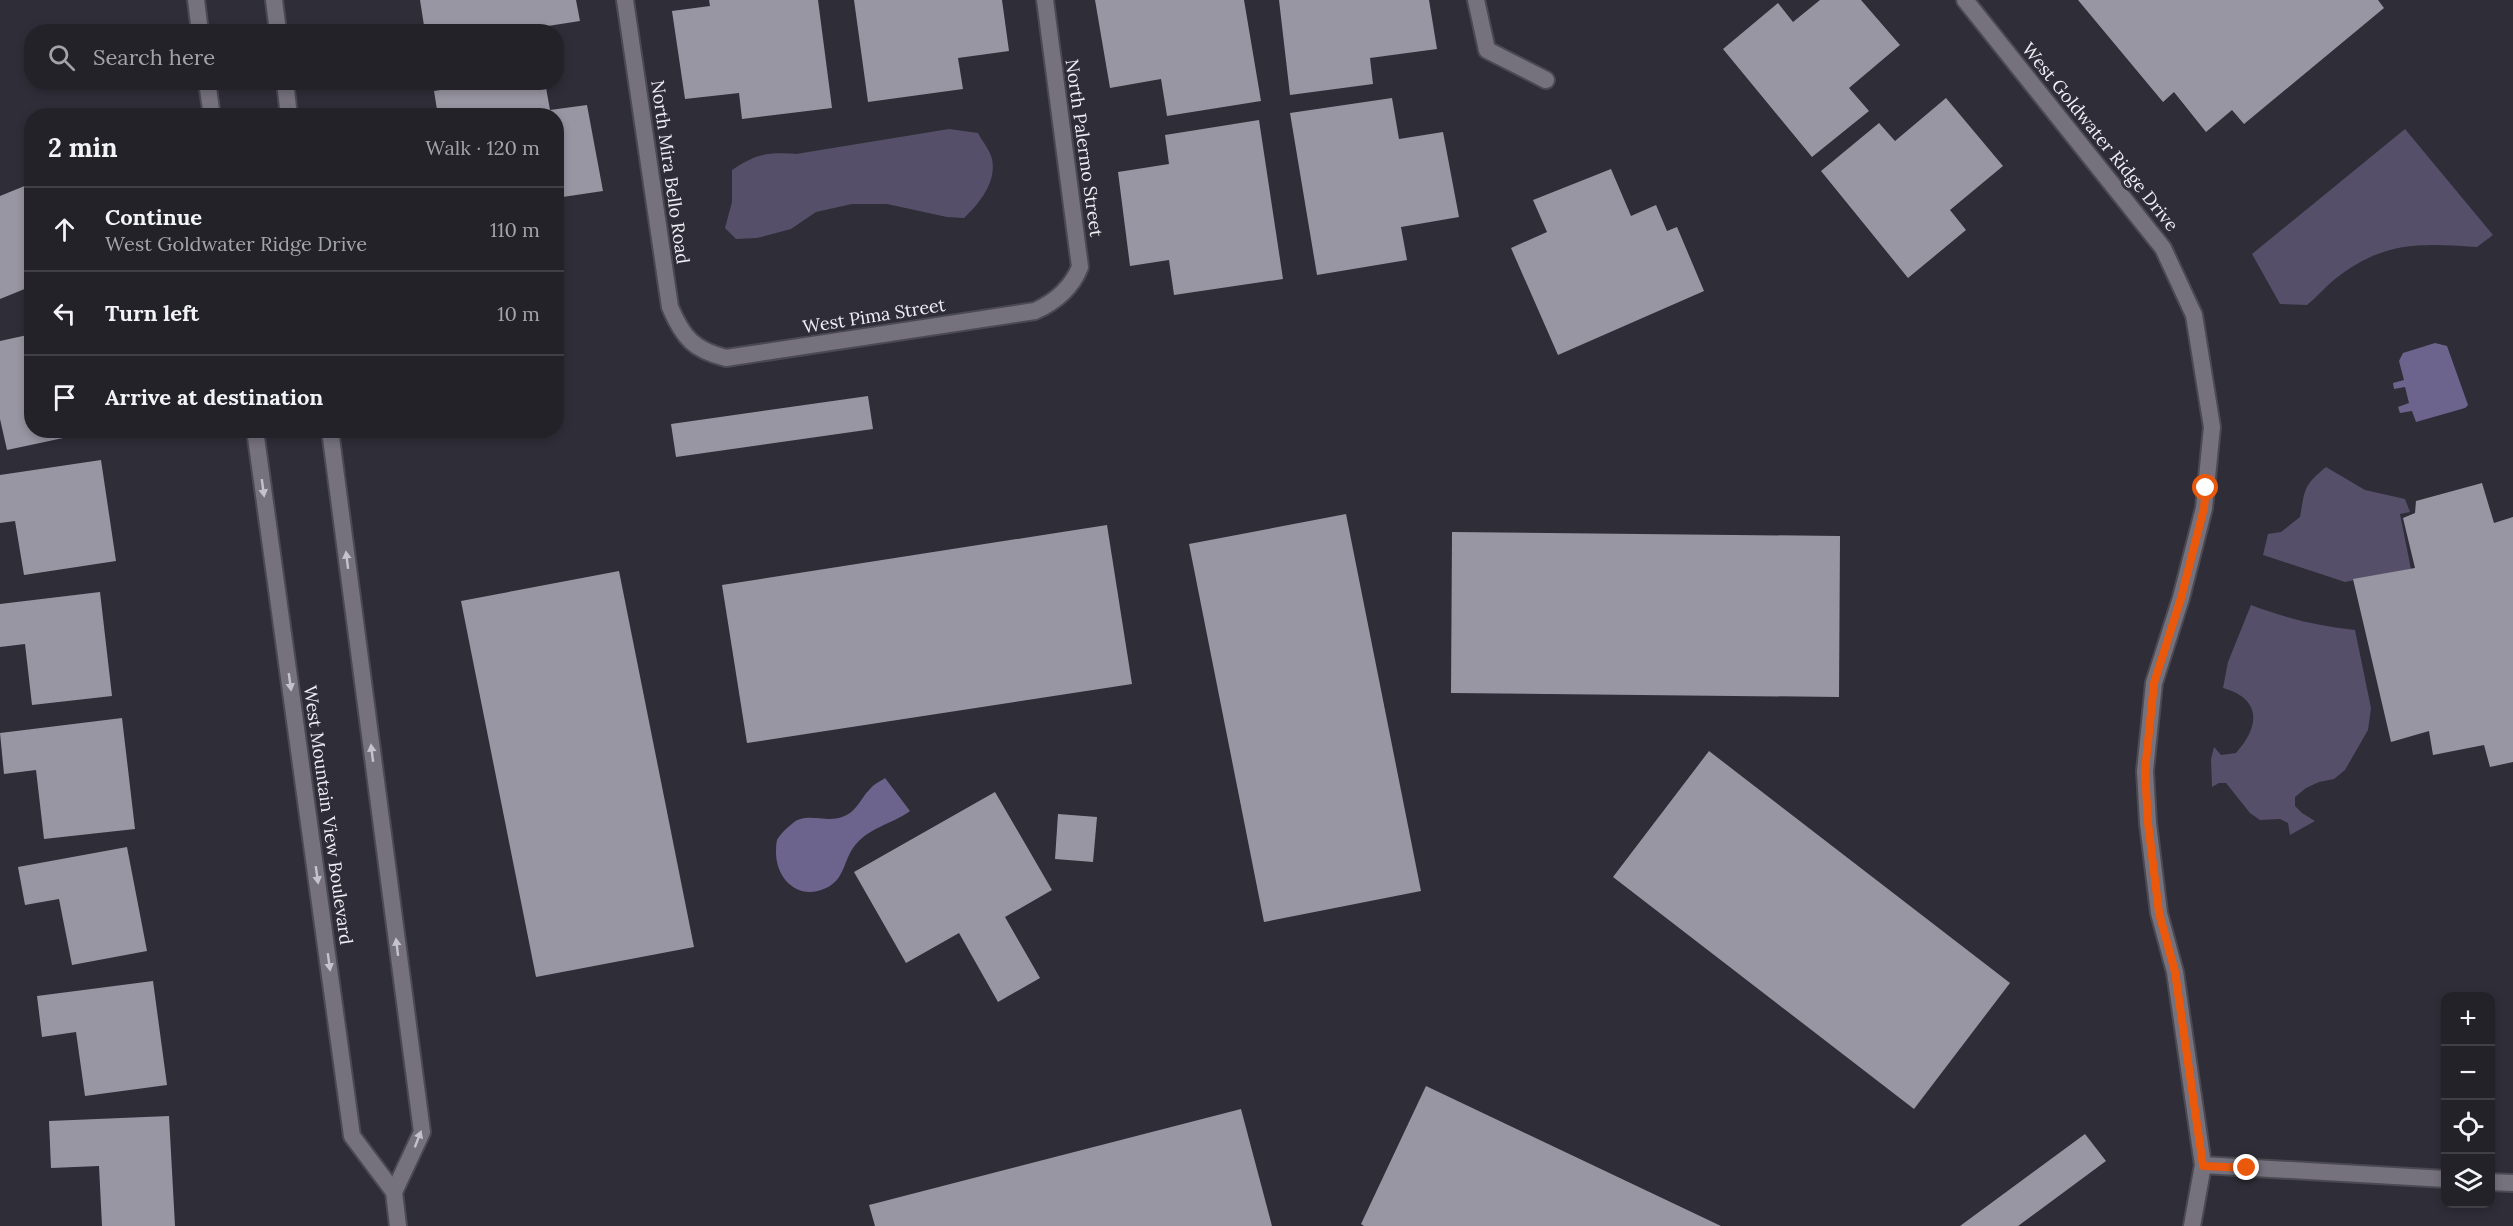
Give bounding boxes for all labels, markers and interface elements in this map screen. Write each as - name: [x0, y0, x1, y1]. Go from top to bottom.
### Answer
- search box: [24, 24, 564, 90]
- street label: West Goldwater Ridge Drive: [2017, 38, 2184, 236]
- icon: search: [45, 41, 78, 74]
- text: Search here: [93, 43, 215, 71]
- street label: North Palermo Street: [1061, 58, 1108, 238]
- street label: North Mira Bello Road: [646, 78, 695, 266]
- text: 2 min: [48, 131, 118, 164]
- text: Walk · 120 m: [425, 135, 540, 160]
- text: Continue: [105, 203, 202, 231]
- icon: ahead: [48, 213, 81, 246]
- text: 110 m: [490, 217, 540, 242]
- text: West Goldwater Ridge Drive: [105, 231, 367, 256]
- street label: West Pima Street: [801, 293, 947, 338]
- icon: left: [48, 297, 81, 330]
- text: Turn left: [105, 299, 199, 327]
- text: 10 m: [497, 301, 540, 326]
- icon: arrive: [48, 381, 81, 414]
- text: Arrive at destination: [105, 383, 323, 411]
- route start: [2192, 474, 2218, 500]
- one-way arrow: [259, 479, 268, 498]
- one-way arrow: [342, 550, 352, 569]
- one-way arrow: [286, 672, 295, 691]
- street label: West Mountain View Boulevard: [299, 684, 358, 946]
- one-way arrow: [367, 744, 377, 763]
- one-way arrow: [313, 865, 322, 884]
- one-way arrow: [393, 937, 402, 956]
- one-way arrow: [324, 953, 334, 972]
- map controls: [2441, 992, 2495, 1208]
- button: +: [2441, 992, 2495, 1046]
- button: −: [2441, 1046, 2495, 1100]
- button: locate: [2441, 1100, 2495, 1154]
- one-way arrow: [413, 1130, 423, 1148]
- route end: [2233, 1154, 2259, 1180]
- button: layers: [2441, 1154, 2495, 1208]

